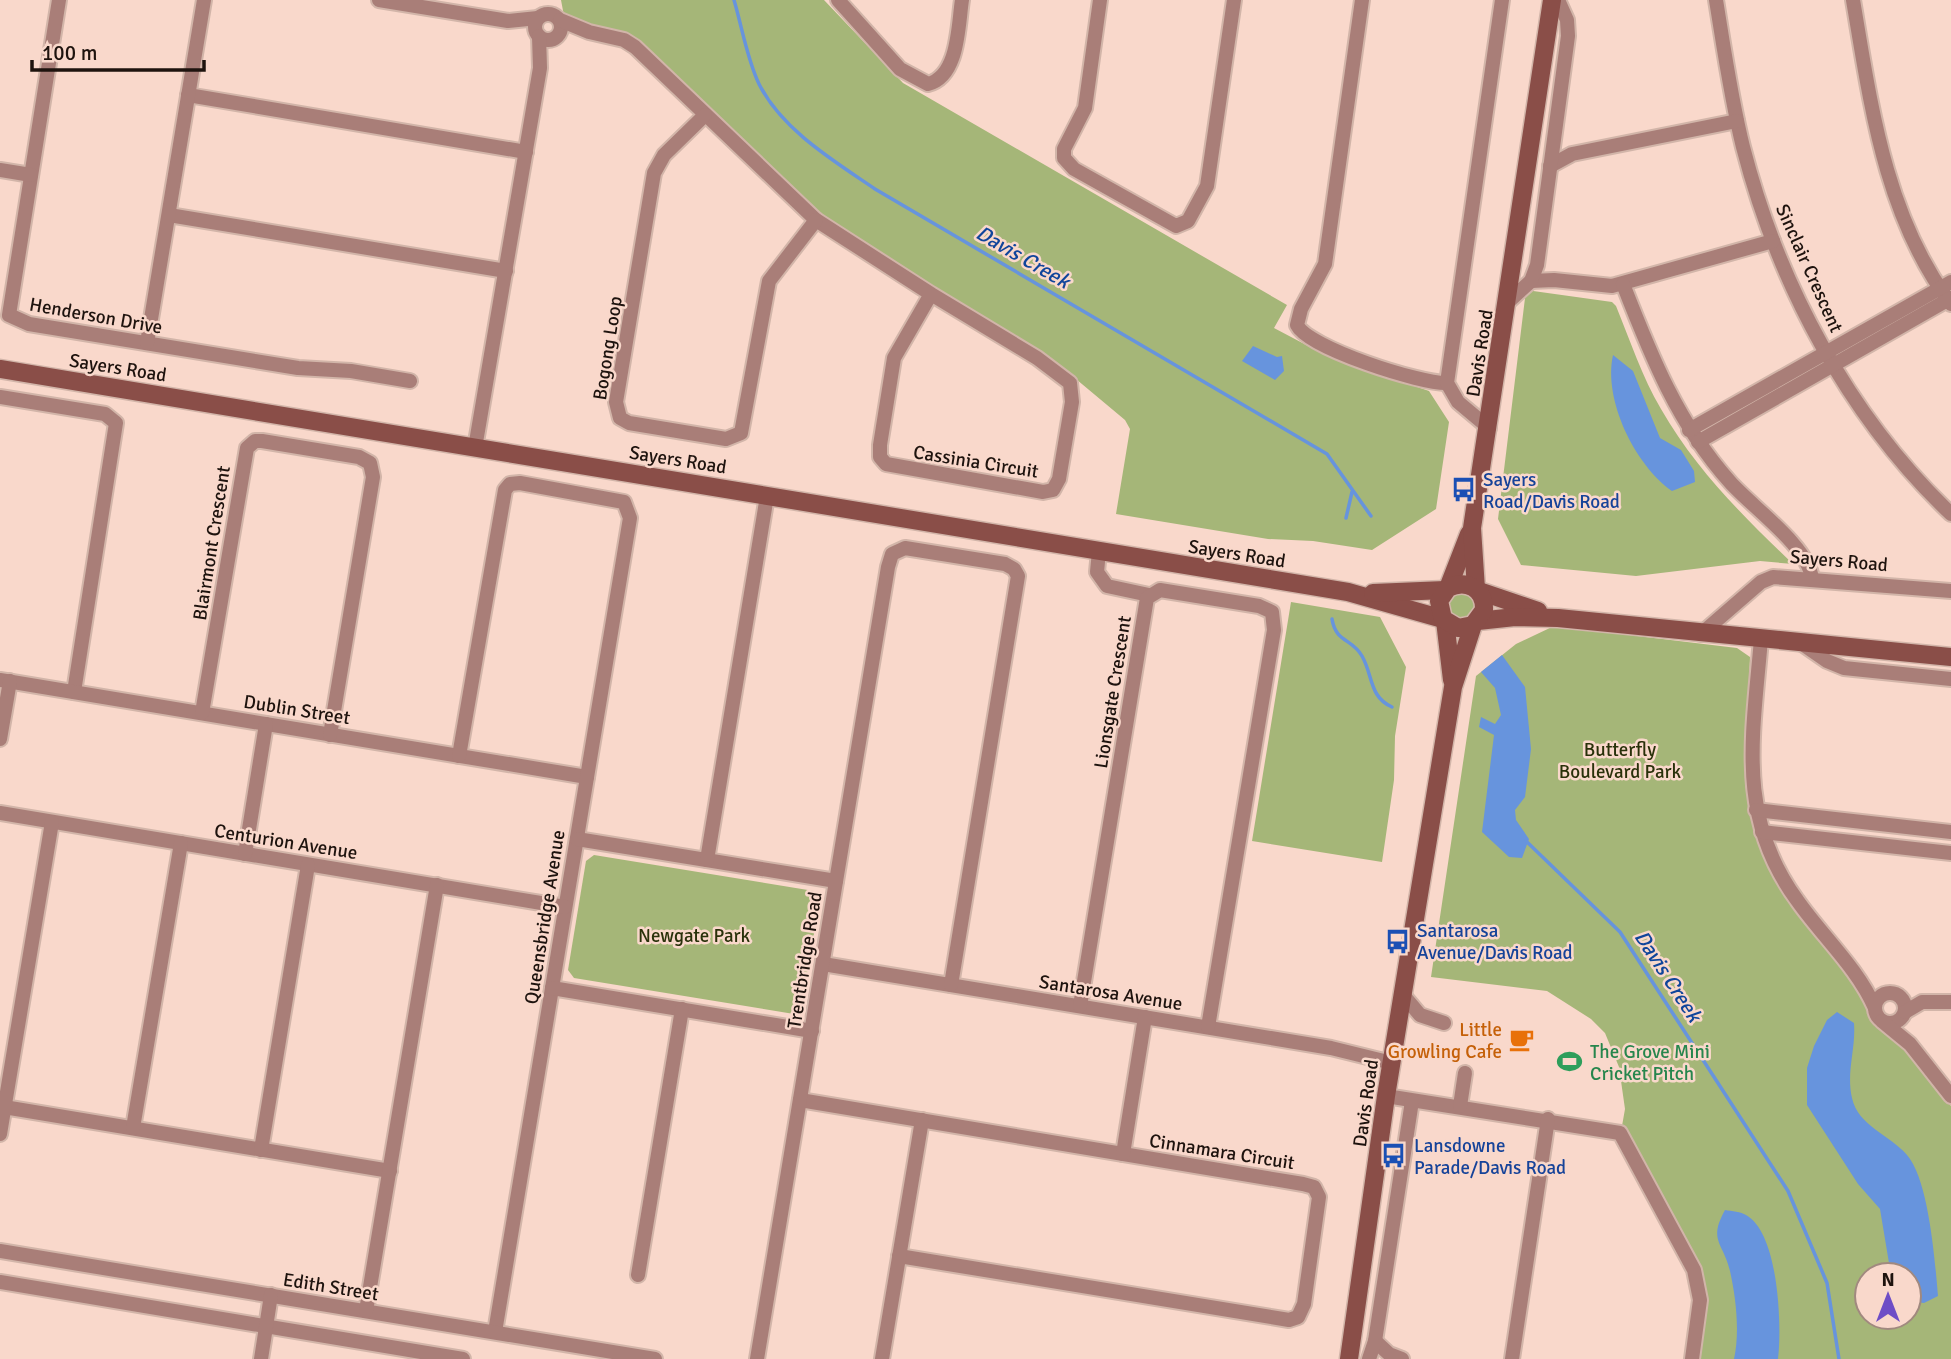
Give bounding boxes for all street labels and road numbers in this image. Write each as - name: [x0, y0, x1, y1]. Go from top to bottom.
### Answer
- street label: Sinclair Crescent: [1770, 201, 1848, 337]
- street label: Henderson Drive: [28, 292, 164, 339]
- street label: Bogong Loop: [588, 294, 628, 402]
- street label: Davis Road: [1461, 308, 1499, 399]
- street label: Sayers Road: [67, 348, 168, 388]
- street label: Sayers Road: [627, 440, 728, 480]
- street label: Cassinia Circuit: [912, 440, 1040, 484]
- street label: Blairmont Crescent: [188, 464, 236, 622]
- street label: Sayers Road: [1186, 534, 1287, 574]
- street label: Sayers Road: [1789, 545, 1889, 577]
- street label: Lionsgate Crescent: [1089, 614, 1137, 770]
- street label: Dublin Street: [242, 690, 352, 730]
- street label: Centurion Avenue: [213, 819, 359, 865]
- street label: Queensbridge Avenue: [519, 828, 571, 1006]
- street label: Trentbridge Road: [782, 890, 828, 1030]
- street label: Santarosa Avenue: [1037, 970, 1184, 1016]
- street label: Davis Road: [1348, 1058, 1384, 1148]
- street label: Cinnamara Circuit: [1148, 1129, 1296, 1175]
- street label: Edith Street: [281, 1268, 381, 1306]

